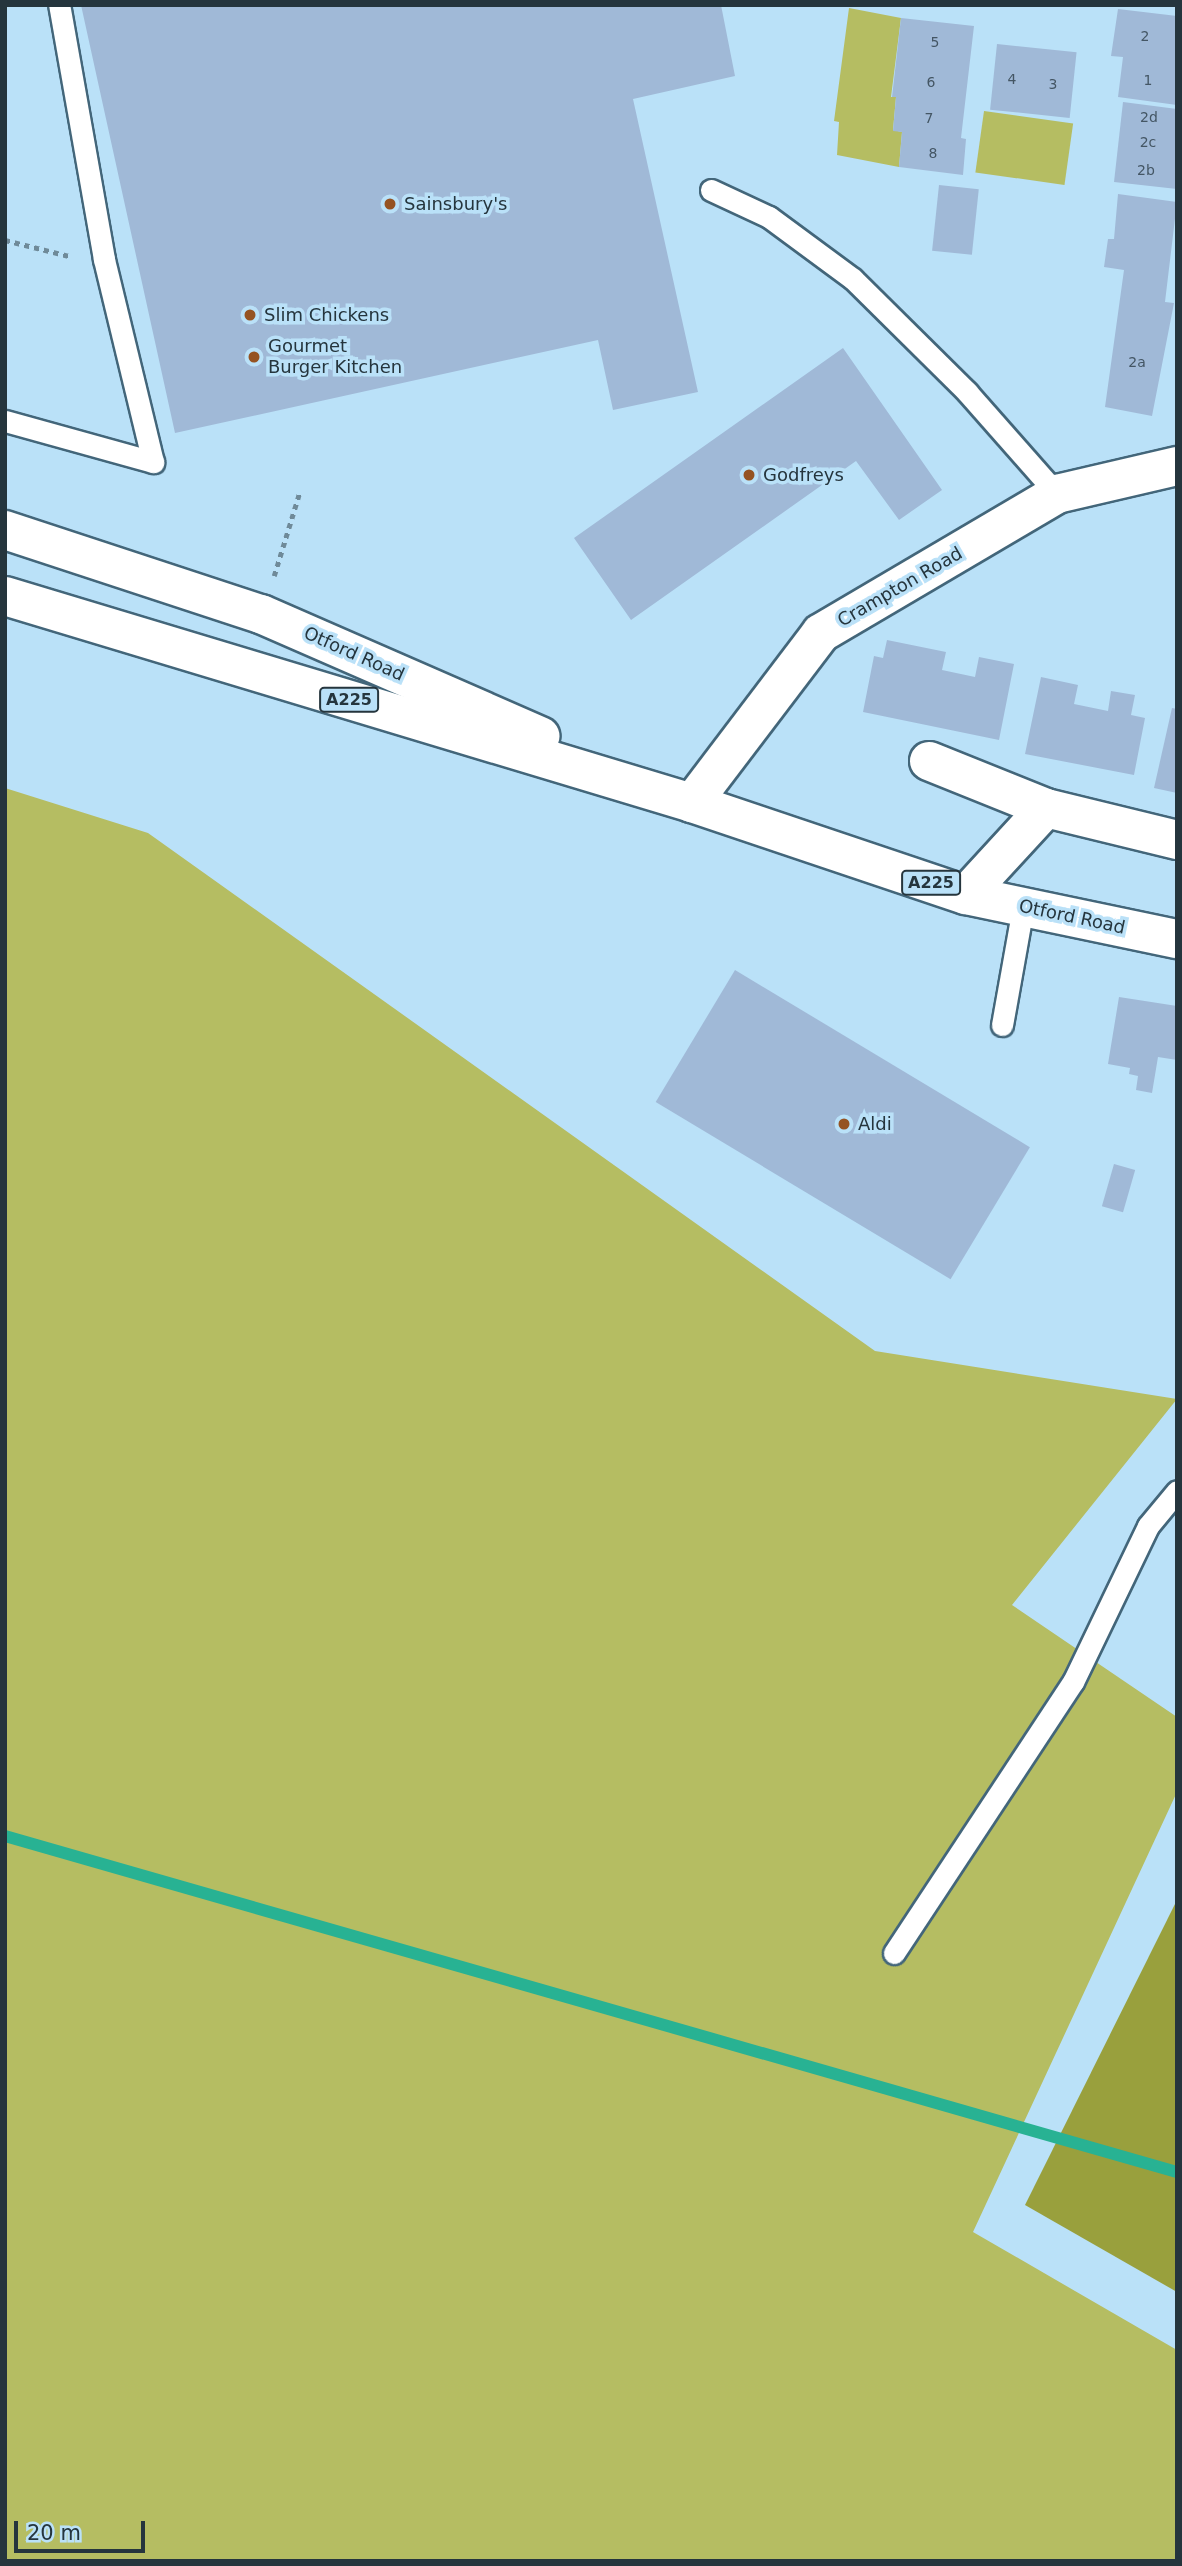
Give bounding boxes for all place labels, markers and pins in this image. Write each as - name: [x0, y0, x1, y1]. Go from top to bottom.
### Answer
- place label: Sainsbury's: [404, 193, 507, 215]
- marker: Sainsbury's: [382, 196, 398, 212]
- place label: Slim Chickens: [264, 304, 389, 326]
- marker: Slim Chickens: [242, 307, 258, 323]
- place label: Gourmet Burger Kitchen: [268, 336, 402, 378]
- marker: Gourmet Burger Kitchen: [246, 349, 262, 365]
- place label: Godfreys: [763, 464, 844, 486]
- marker: Godfreys: [741, 467, 757, 483]
- place label: Aldi: [858, 1113, 892, 1135]
- marker: Aldi: [836, 1116, 852, 1132]

